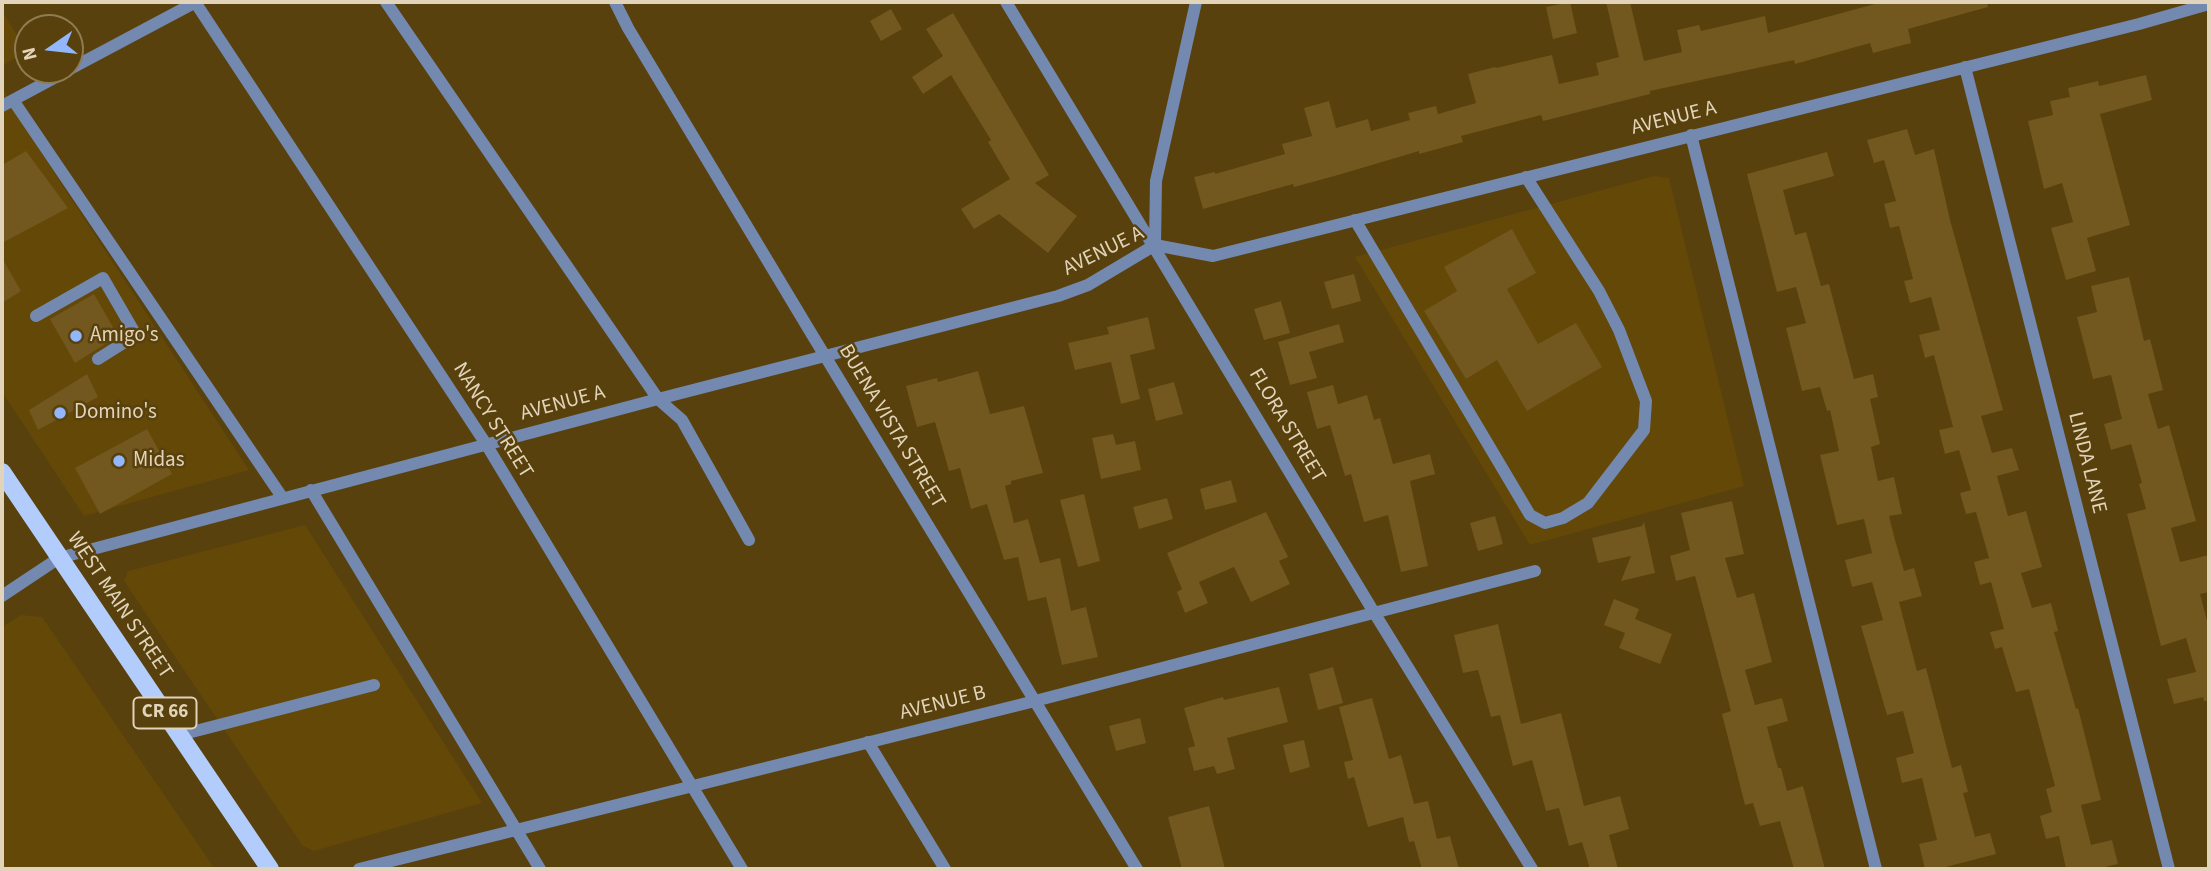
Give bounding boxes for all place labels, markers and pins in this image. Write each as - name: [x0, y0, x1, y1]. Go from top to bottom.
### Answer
- place label: Amigo's: [90, 323, 159, 349]
- marker: Amigo's: [68, 328, 84, 344]
- place label: Domino's: [74, 400, 157, 426]
- marker: Domino's: [52, 405, 68, 421]
- place label: Midas: [133, 448, 184, 474]
- marker: Midas: [111, 453, 127, 469]

